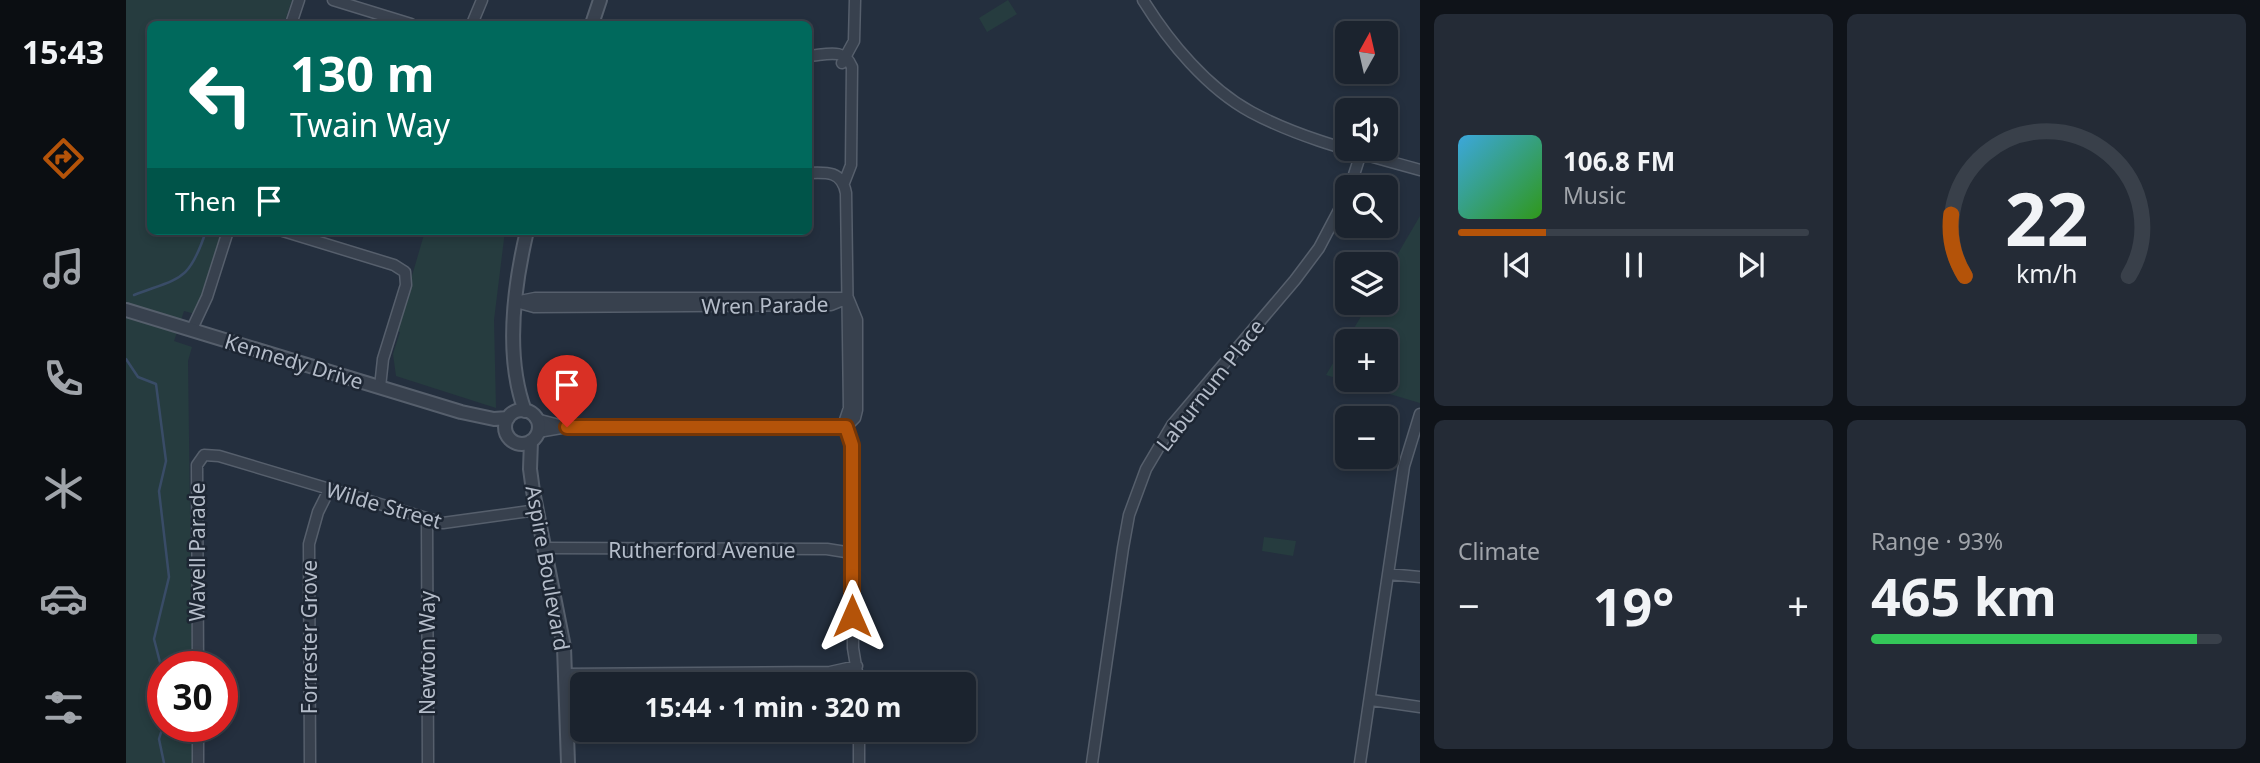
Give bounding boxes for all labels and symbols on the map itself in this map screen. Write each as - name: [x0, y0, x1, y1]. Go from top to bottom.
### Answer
- north arrow: [1335, 21, 1398, 84]
- street label: Wren Parade: [701, 290, 829, 320]
- street label: Laburnum Place: [1150, 313, 1270, 457]
- street label: Kennedy Drive: [221, 327, 367, 395]
- pin: [537, 355, 597, 427]
- street label: Wilde Street: [323, 475, 446, 535]
- street label: Wavell Parade: [183, 483, 211, 621]
- street label: Aspire Boulevard: [520, 483, 576, 653]
- street label: Rutherford Avenue: [608, 536, 796, 564]
- street label: Forrester Grove: [295, 560, 323, 714]
- position arrow: [815, 579, 889, 653]
- street label: Newton Way: [413, 591, 441, 715]
- speed limit sign: 30: [147, 651, 238, 742]

